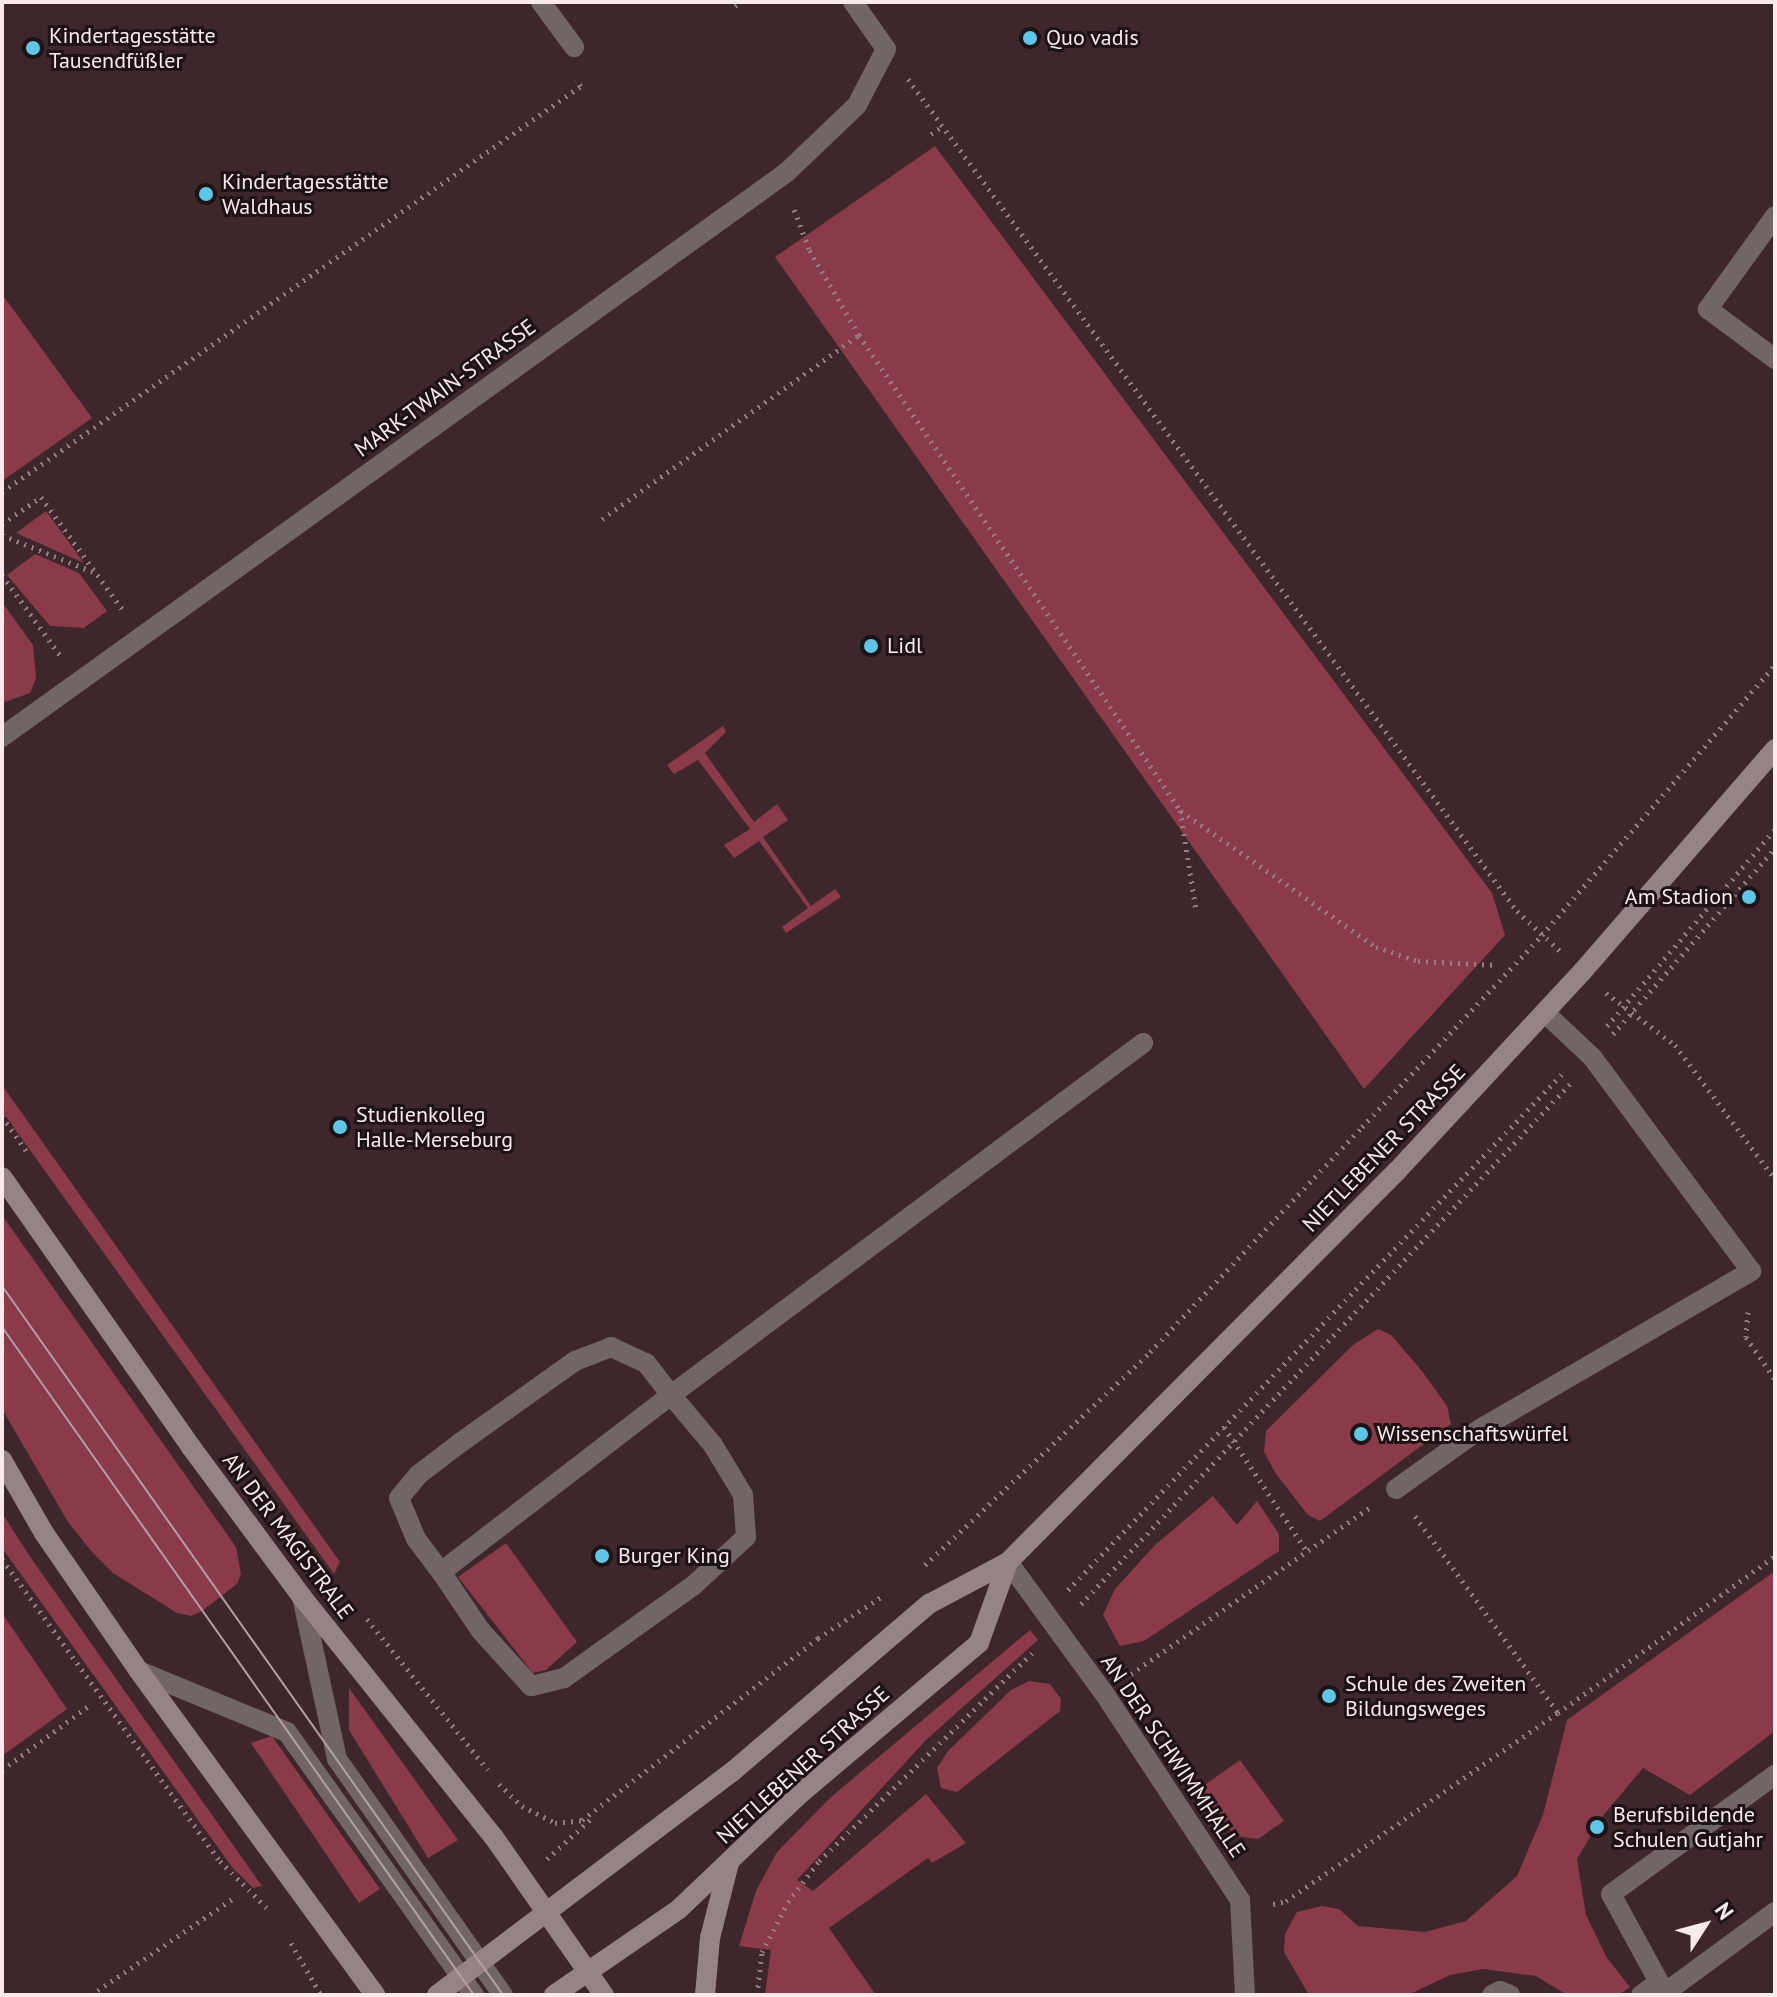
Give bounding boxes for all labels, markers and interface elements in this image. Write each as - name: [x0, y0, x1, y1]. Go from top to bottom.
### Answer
- place label: Kindertagesstätte Tausendfüßler: [49, 22, 216, 74]
- place label: Quo vadis: [1046, 25, 1139, 51]
- marker: Quo vadis: [1021, 29, 1039, 47]
- marker: Kindertagesstätte Tausendfüßler: [24, 39, 42, 57]
- place label: Kindertagesstätte Waldhaus: [222, 168, 389, 220]
- marker: Kindertagesstätte Waldhaus: [197, 185, 215, 203]
- street label: MARK-TWAIN-STRASSE: [349, 313, 541, 463]
- place label: Lidl: [887, 633, 923, 659]
- marker: Lidl: [862, 637, 880, 655]
- place label: Am Stadion: [1625, 884, 1733, 910]
- marker: Am Stadion: [1740, 888, 1758, 906]
- street label: NIETLEBENER STRASSE: [1297, 1059, 1471, 1237]
- place label: Studienkolleg Halle-Merseburg: [356, 1101, 513, 1152]
- marker: Studienkolleg Halle-Merseburg: [331, 1118, 349, 1136]
- place label: Wissenschaftswürfel: [1377, 1421, 1568, 1447]
- marker: Wissenschaftswürfel: [1352, 1425, 1370, 1443]
- street label: AN DER MAGISTRALE: [217, 1448, 359, 1624]
- place label: Burger King: [618, 1543, 730, 1569]
- marker: Burger King: [593, 1547, 611, 1565]
- street label: AN DER SCHWIMMHALLE: [1095, 1649, 1251, 1863]
- place label: Schule des Zweiten Bildungsweges: [1345, 1670, 1527, 1722]
- street label: NIETLEBENER STRASSE: [711, 1681, 895, 1849]
- marker: Schule des Zweiten Bildungsweges: [1320, 1687, 1338, 1705]
- place label: Berufsbildende Schulen Gutjahr: [1613, 1801, 1763, 1852]
- marker: Berufsbildende Schulen Gutjahr: [1588, 1818, 1606, 1836]
- north arrow: [1665, 1885, 1745, 1965]
- text: N: [1709, 1897, 1740, 1925]

